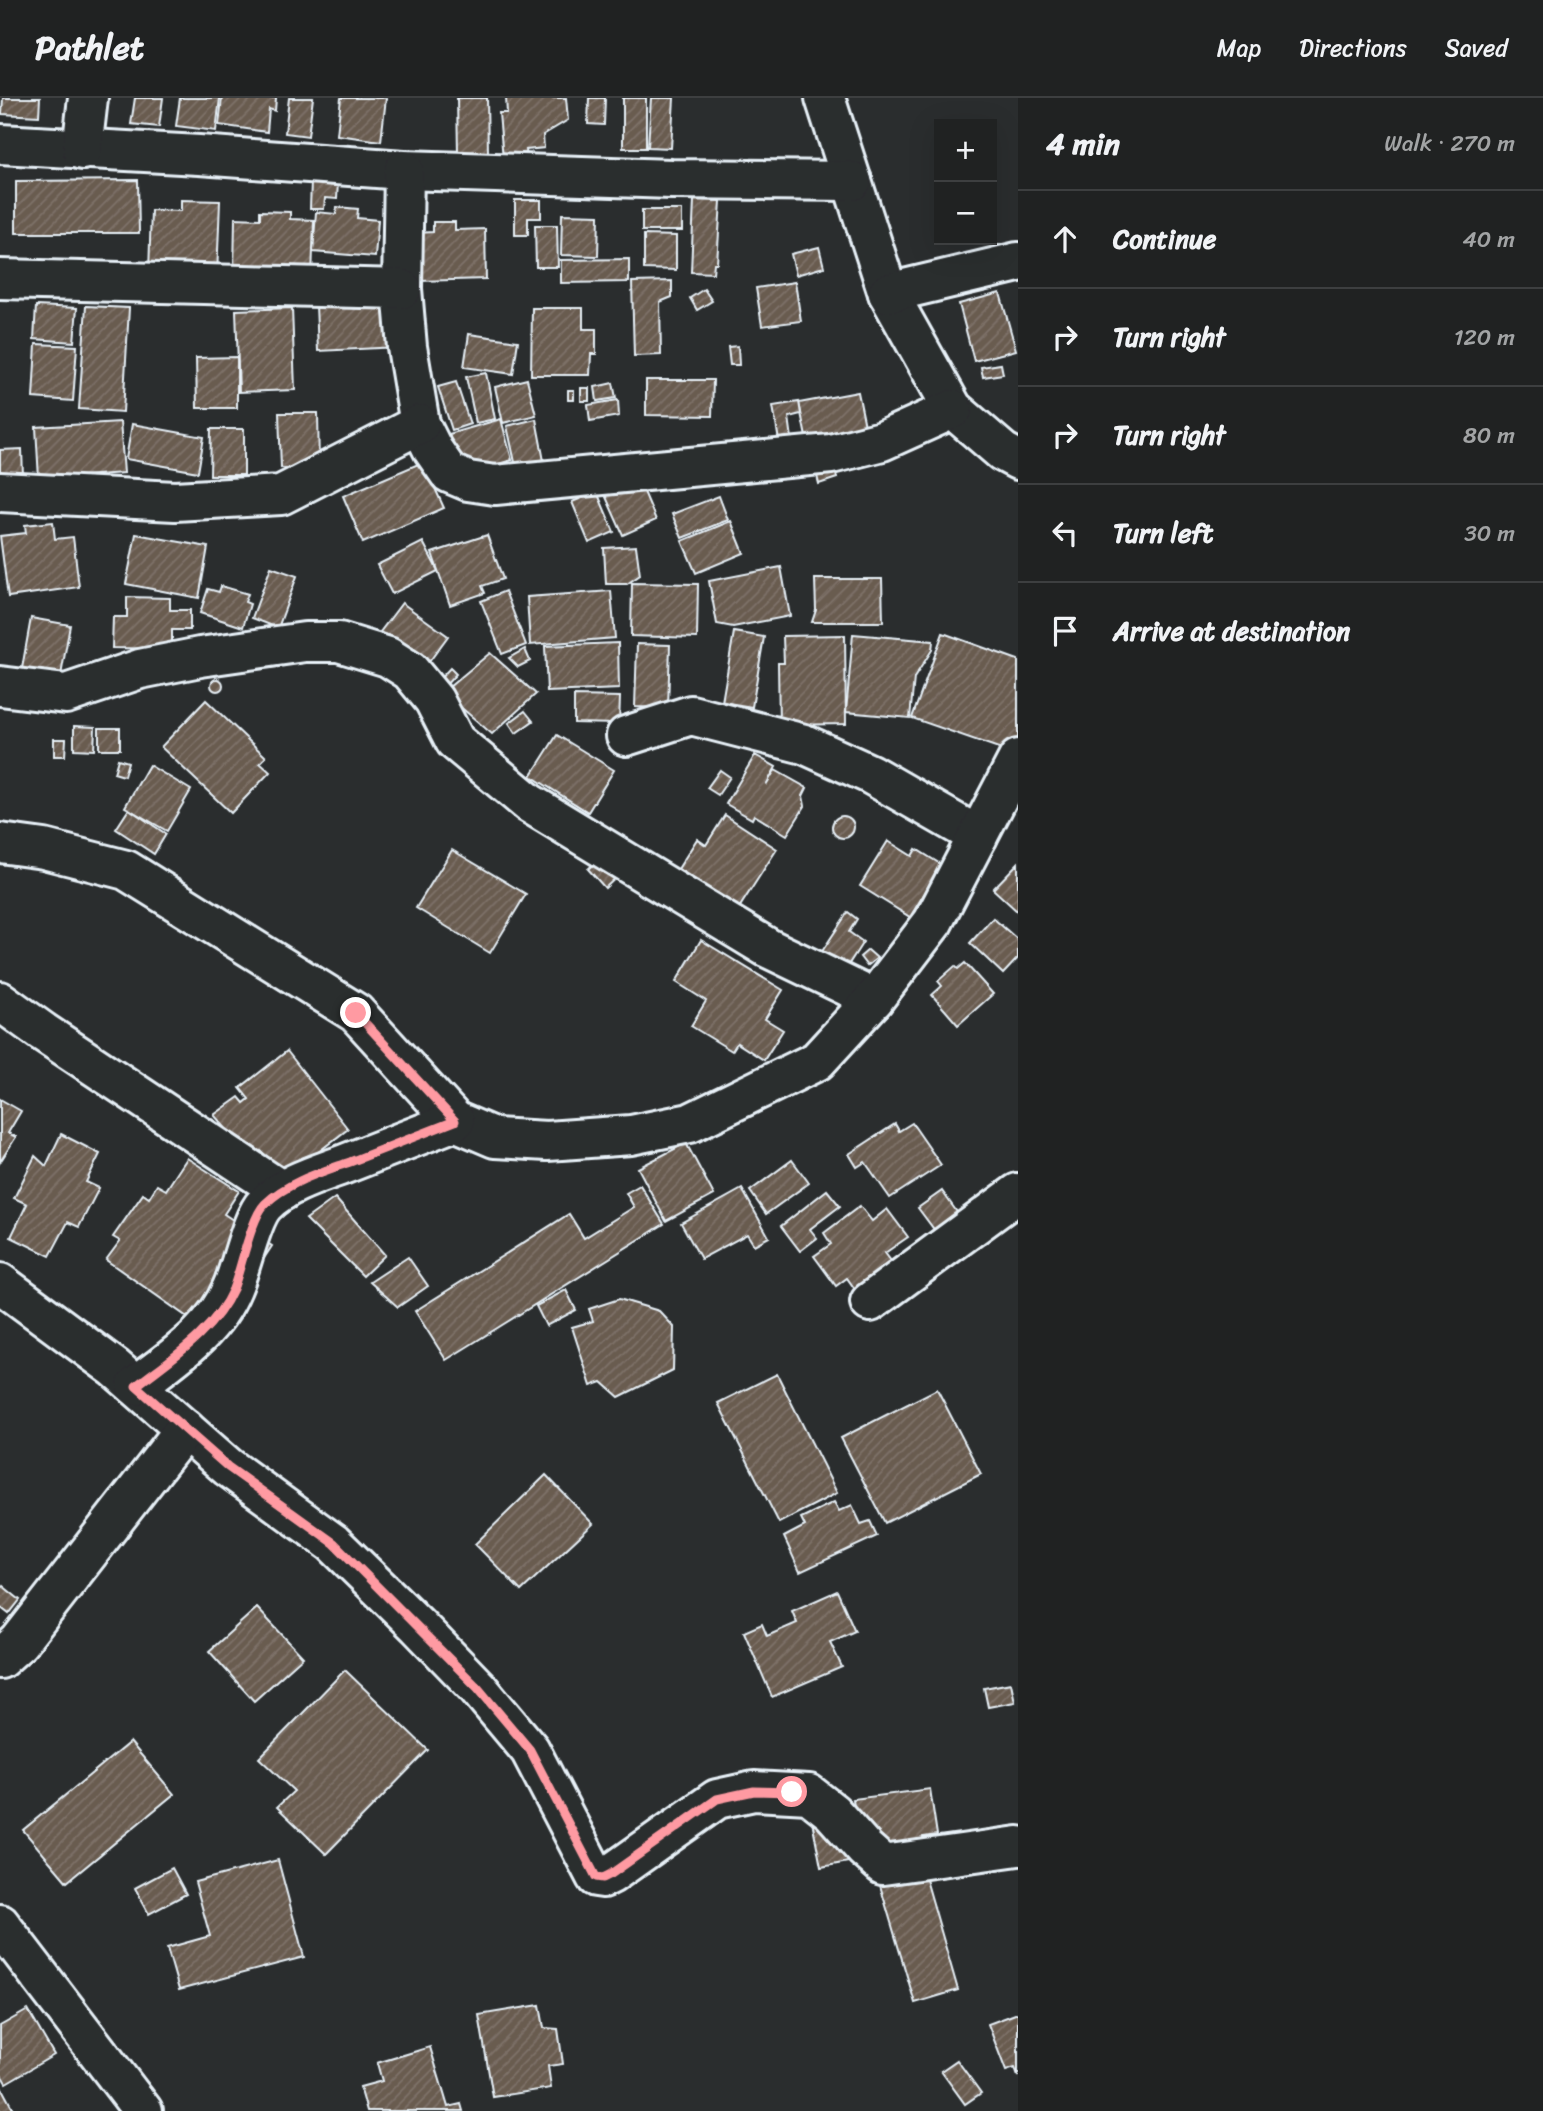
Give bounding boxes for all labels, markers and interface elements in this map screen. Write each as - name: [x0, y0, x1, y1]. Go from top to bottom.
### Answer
- text: Pathlet: [35, 19, 144, 77]
- text: Map: [1217, 27, 1261, 69]
- text: Directions: [1299, 27, 1407, 69]
- text: Saved: [1445, 27, 1508, 69]
- text: 4 min: [1046, 117, 1120, 171]
- map controls: [934, 119, 997, 245]
- button: +: [934, 119, 997, 182]
- text: Walk · 270 m: [1384, 123, 1515, 164]
- button: −: [934, 182, 997, 245]
- text: Continue: [1113, 216, 1216, 262]
- text: 40 m: [1462, 219, 1515, 260]
- icon: ahead: [1046, 220, 1084, 258]
- text: Turn right: [1113, 314, 1226, 360]
- text: 120 m: [1454, 317, 1515, 358]
- icon: right: [1046, 318, 1084, 356]
- text: Turn right: [1113, 412, 1226, 458]
- text: 80 m: [1463, 415, 1515, 456]
- icon: right: [1046, 416, 1084, 454]
- text: Turn left: [1113, 510, 1213, 556]
- text: 30 m: [1464, 513, 1515, 554]
- icon: left: [1046, 514, 1084, 552]
- text: Arrive at destination: [1113, 608, 1350, 654]
- icon: arrive: [1046, 612, 1084, 650]
- route end: [340, 997, 371, 1028]
- route start: [776, 1776, 807, 1807]

